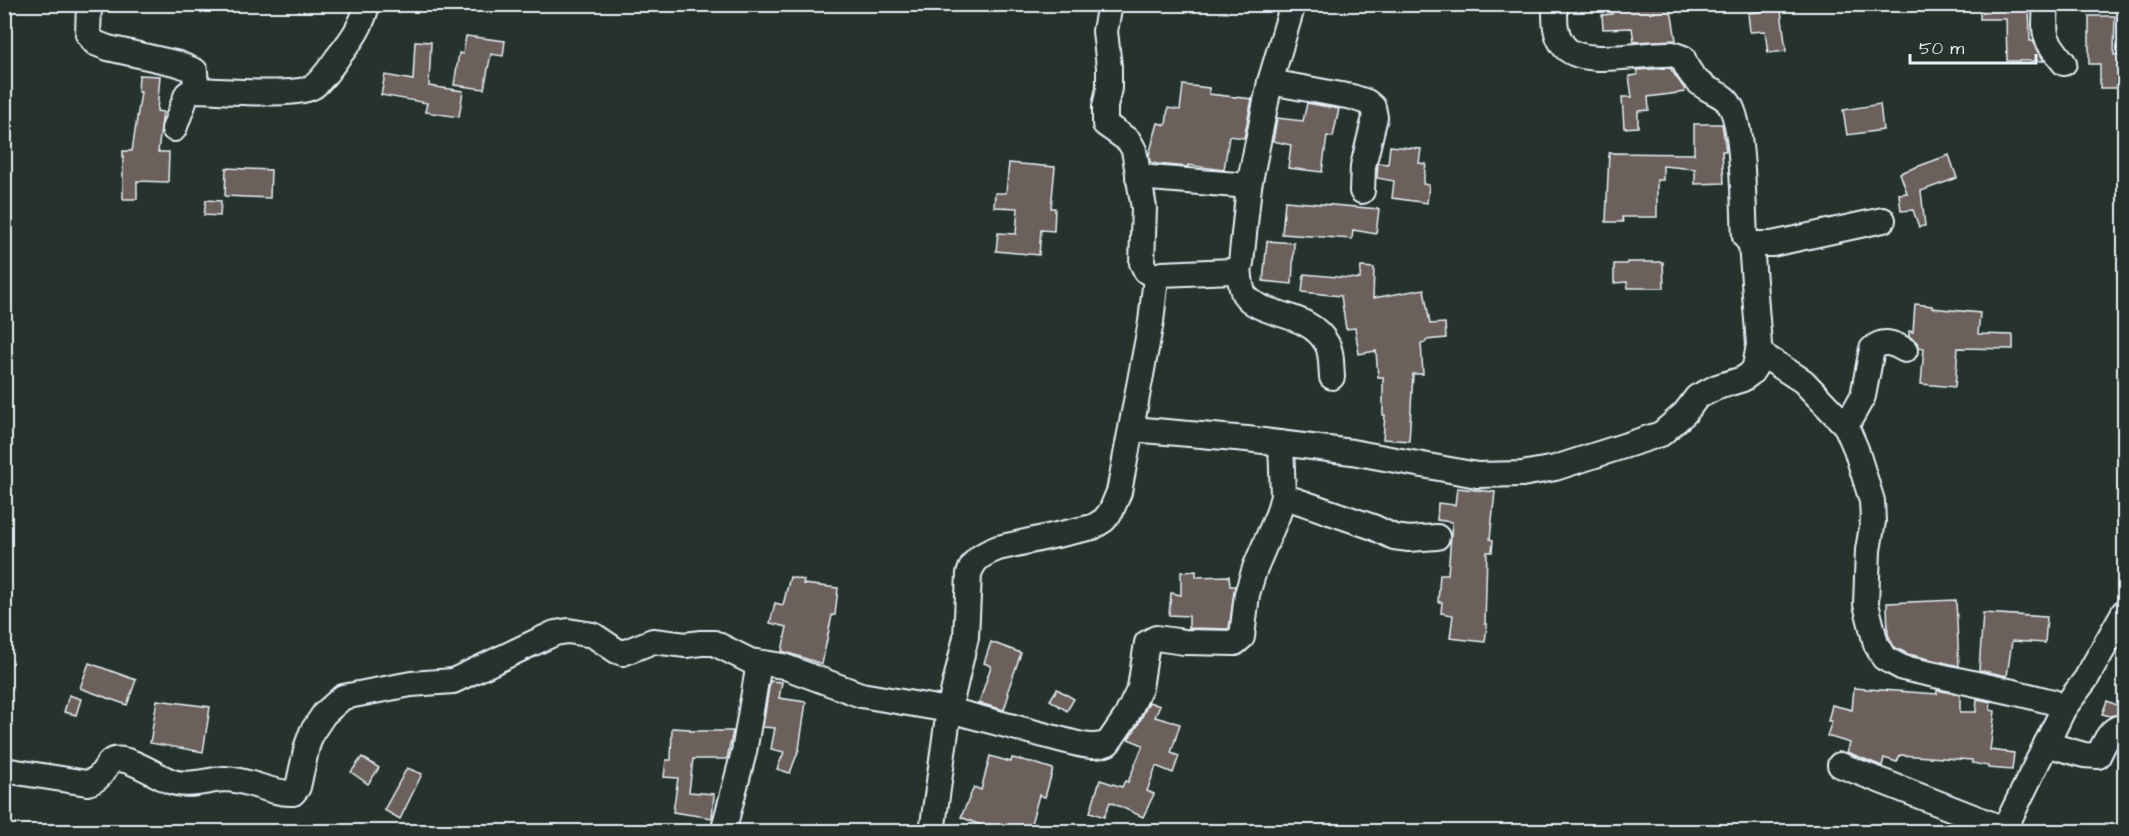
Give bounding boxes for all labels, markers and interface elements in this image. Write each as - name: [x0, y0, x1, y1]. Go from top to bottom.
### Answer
- scale bar: [1910, 27, 2036, 65]
- text: 50 m: [1919, 36, 1964, 61]

